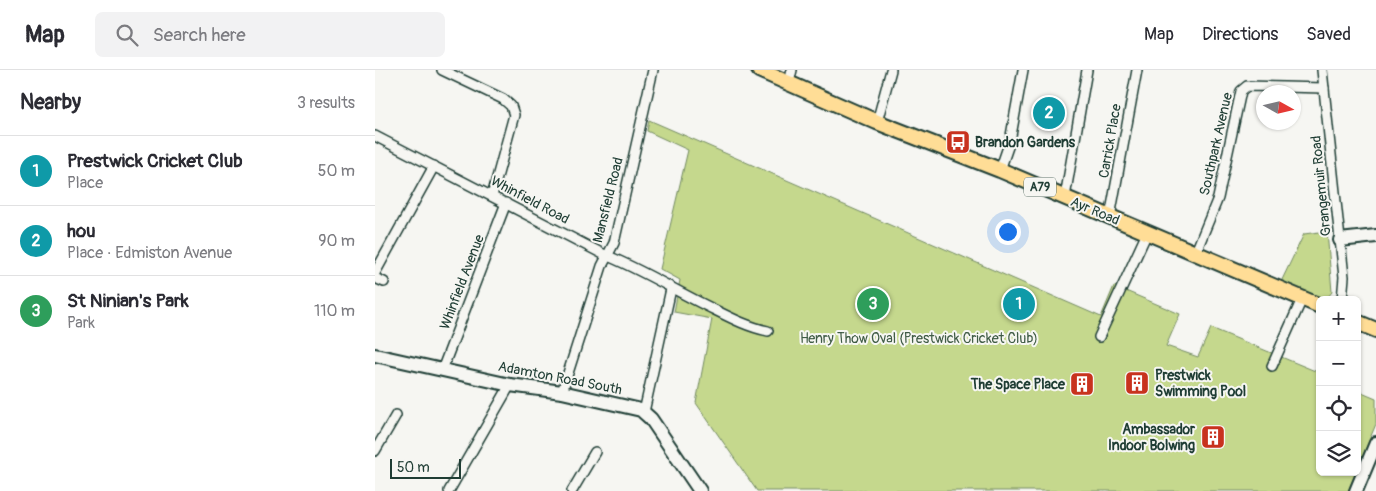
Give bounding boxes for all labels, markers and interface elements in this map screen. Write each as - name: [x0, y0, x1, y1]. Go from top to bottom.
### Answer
- search box: [95, 12, 445, 57]
- text: Map: [25, 20, 65, 49]
- icon: search: [113, 21, 141, 49]
- text: Search here: [153, 23, 246, 47]
- text: Map: [1144, 23, 1174, 46]
- text: Directions: [1202, 23, 1278, 46]
- text: Saved: [1306, 23, 1351, 46]
- north arrow: [1256, 85, 1301, 130]
- text: Nearby: [20, 89, 81, 116]
- street label: Southpark Avenue: [1196, 91, 1236, 197]
- text: 3 results: [297, 93, 355, 113]
- pin: 2: [1033, 94, 1065, 132]
- street label: Carrick Place: [1095, 102, 1125, 180]
- bus stop icon: Brandon Gardens: [945, 129, 971, 155]
- place label: Brandon Gardens: [975, 134, 1076, 151]
- street label: Grangemuir Road: [1307, 135, 1335, 237]
- text: Prestwick Cricket Club: [67, 149, 243, 173]
- street label: Mansfield Road: [589, 155, 627, 244]
- text: 1: [33, 161, 39, 181]
- text: 50 m: [318, 161, 355, 181]
- street label: Whinfield Road: [488, 172, 572, 228]
- text: Place: [67, 173, 103, 193]
- road number: A79: [1024, 178, 1056, 196]
- street label: Ayr Road: [1068, 193, 1122, 229]
- text: hou: [67, 219, 96, 243]
- your location: [995, 219, 1021, 245]
- text: 2: [32, 231, 40, 251]
- text: 90 m: [318, 231, 355, 251]
- street label: Whinfield Avenue: [436, 232, 488, 332]
- text: Place · Edmiston Avenue: [67, 243, 232, 263]
- pin: 3: [857, 285, 889, 323]
- pin: 1: [1003, 285, 1035, 323]
- text: St Ninian's Park: [67, 289, 189, 313]
- map controls: [1316, 296, 1361, 476]
- button: +: [1316, 296, 1361, 341]
- text: 3: [32, 301, 40, 321]
- text: 110 m: [314, 301, 355, 321]
- text: Park: [67, 313, 95, 333]
- park label: Henry Thow Oval (Prestwick Cricket Club): [800, 330, 1038, 347]
- button: −: [1316, 341, 1361, 386]
- street label: Adamton Road South: [497, 358, 623, 398]
- place label: Prestwick Swimming Pool: [1155, 367, 1246, 400]
- building icon: Prestwick Swimming Pool: [1124, 370, 1150, 396]
- building icon: The Space Place: [1069, 371, 1095, 397]
- place label: The Space Place: [970, 376, 1066, 393]
- button: locate: [1316, 386, 1361, 431]
- place label: Ambassador Indoor Bolwing: [1108, 421, 1196, 454]
- building icon: Ambassador Indoor Bolwing: [1200, 424, 1226, 450]
- button: layers: [1316, 431, 1361, 476]
- scale bar: [390, 456, 461, 479]
- text: 50 m: [397, 459, 430, 476]

